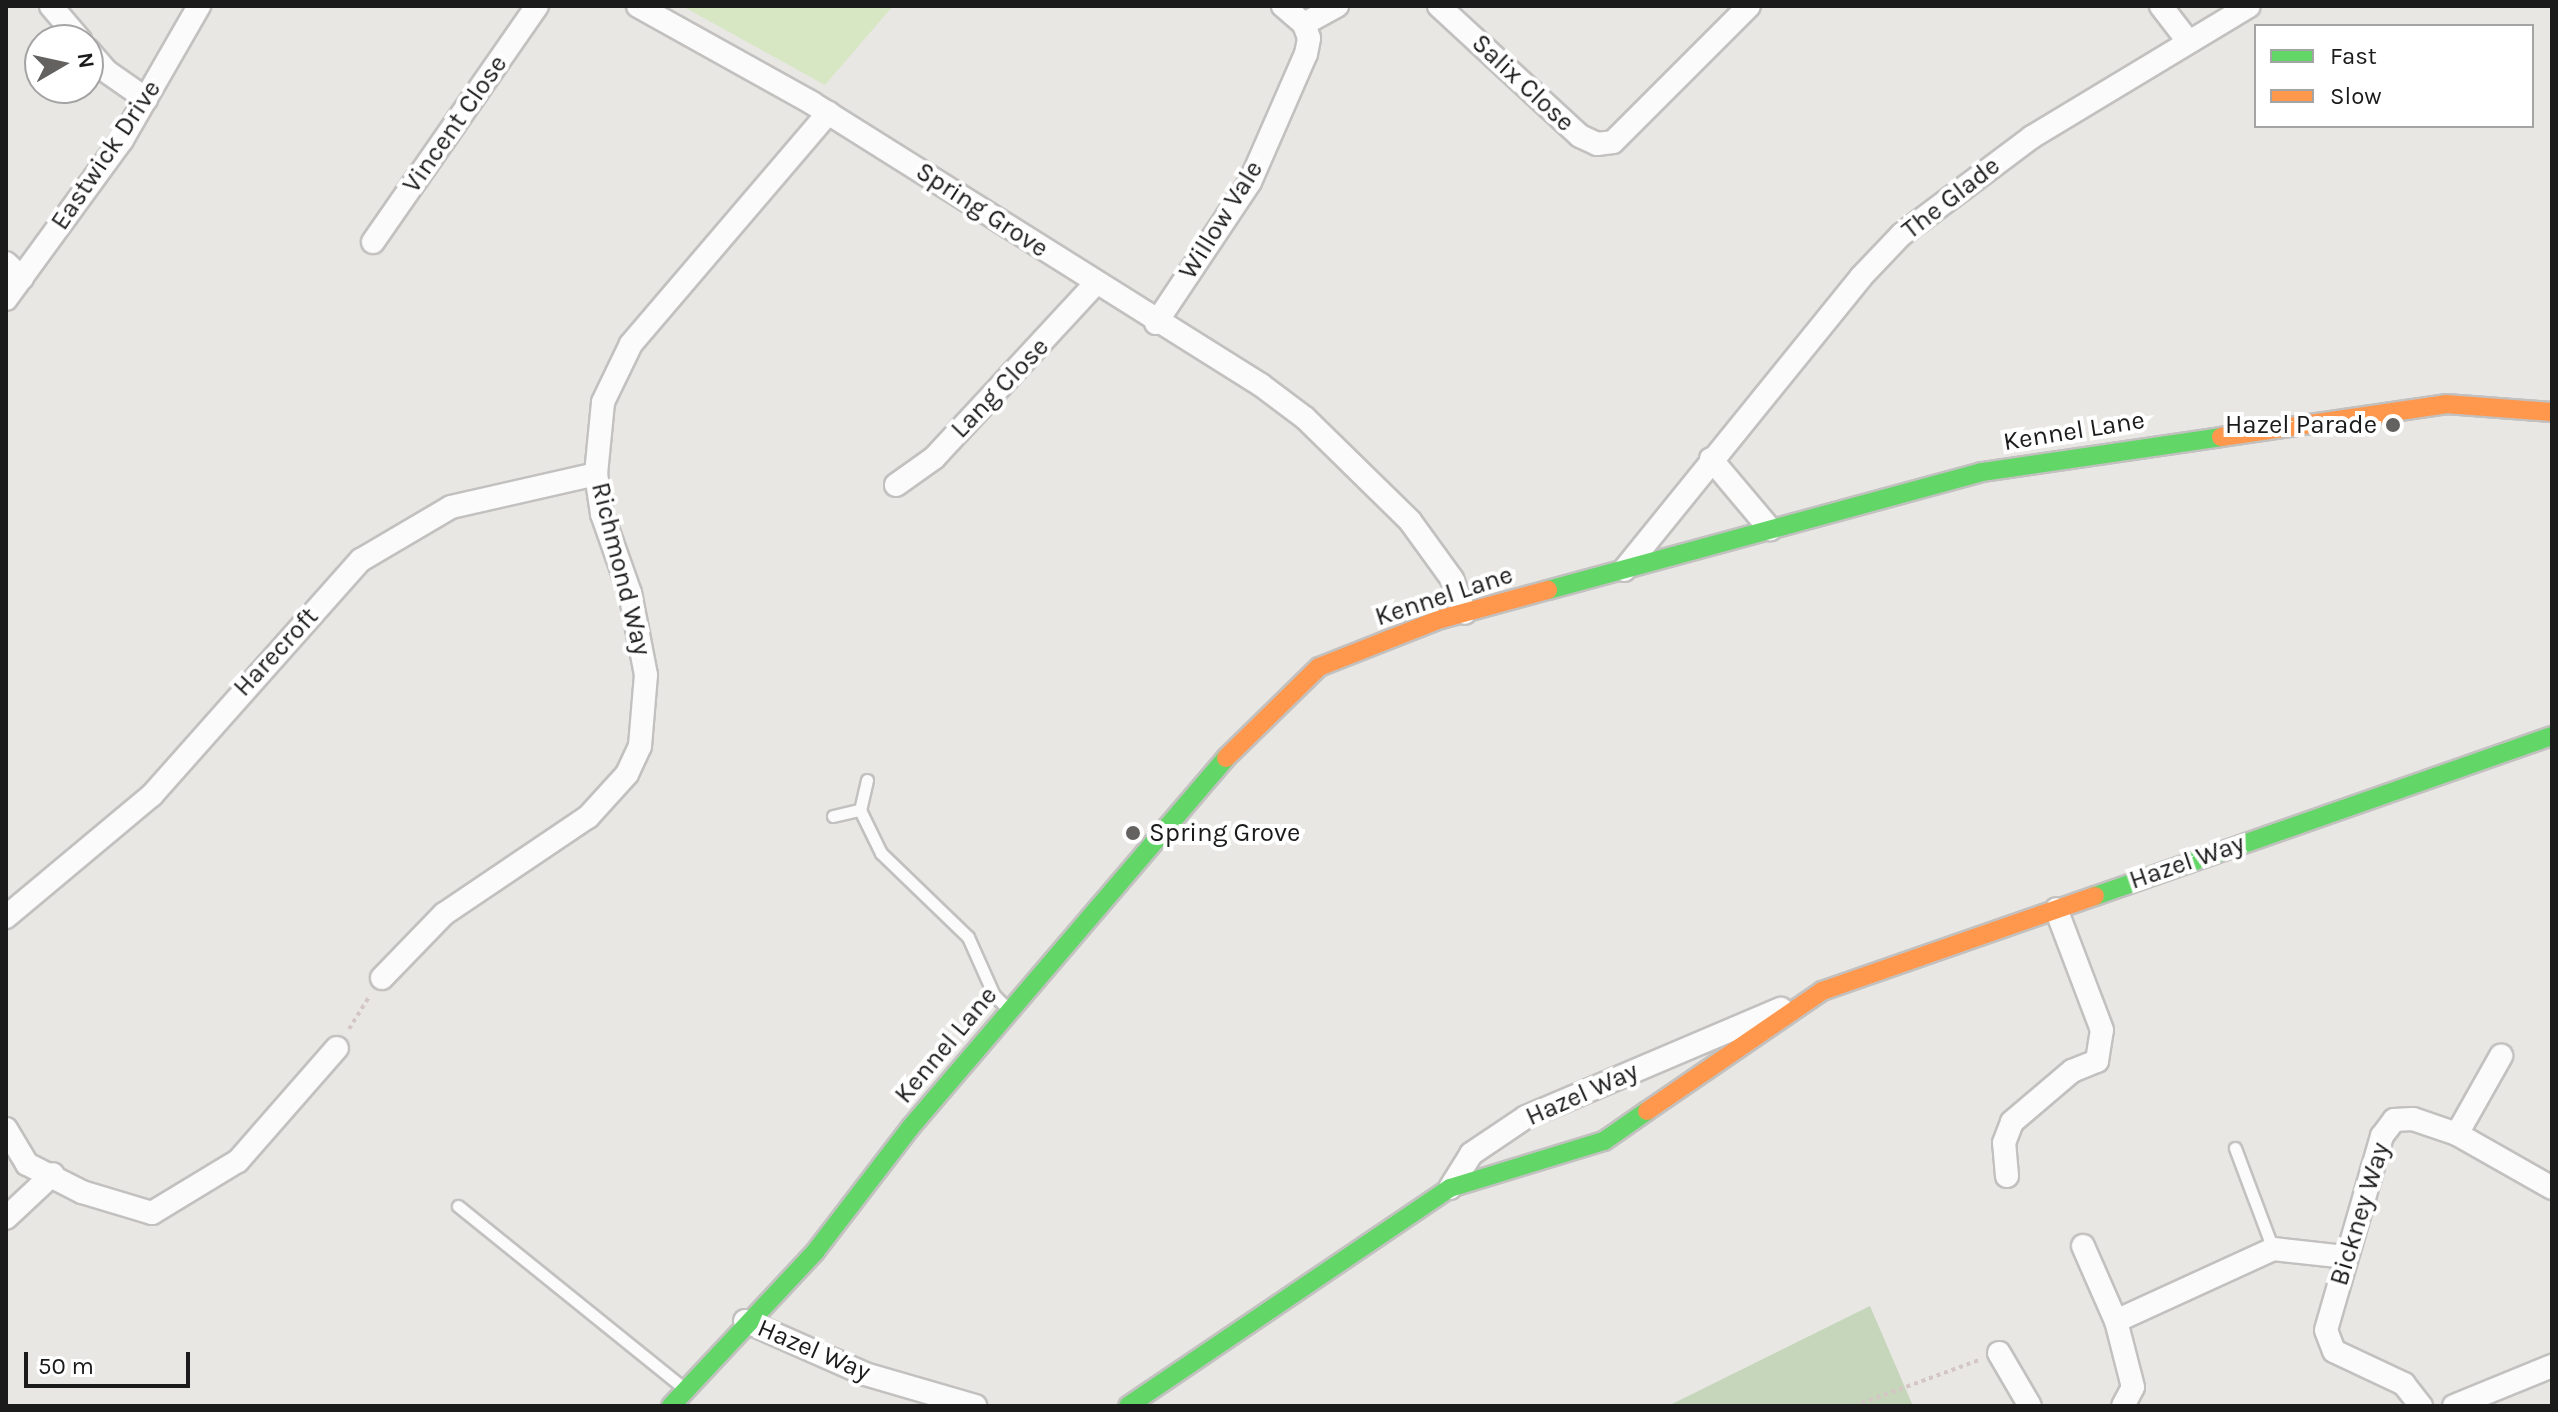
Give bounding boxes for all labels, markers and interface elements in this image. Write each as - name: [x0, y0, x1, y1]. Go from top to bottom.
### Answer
- north arrow: [24, 24, 104, 104]
- legend: [2254, 24, 2534, 128]
- street label: Salix Close: [1465, 28, 1581, 138]
- text: Fast: [2330, 42, 2377, 70]
- street label: Vincent Close: [396, 49, 514, 199]
- text: N: [72, 51, 100, 70]
- street label: Eastwick Drive: [44, 74, 168, 236]
- text: Slow: [2330, 82, 2382, 110]
- street label: The Glade: [1896, 150, 2006, 246]
- street label: Willow Vale: [1172, 155, 1270, 285]
- street label: Spring Grove: [910, 156, 1054, 264]
- street label: Lang Close: [945, 331, 1055, 445]
- street label: Kennel Lane: [2001, 404, 2147, 458]
- place label: Hazel Parade: [2225, 409, 2377, 441]
- marker: Hazel Parade: [2384, 416, 2402, 434]
- street label: Richmond Way: [584, 479, 658, 659]
- street label: Kennel Lane: [1371, 559, 1517, 633]
- street label: Harecroft: [227, 601, 325, 703]
- place label: Spring Grove: [1149, 817, 1300, 849]
- marker: Spring Grove: [1124, 824, 1142, 842]
- street label: Hazel Way: [2125, 828, 2249, 896]
- street label: Kennel Lane: [888, 980, 1004, 1110]
- street label: Hazel Way: [1521, 1055, 1643, 1133]
- street label: Bickney Way: [2323, 1139, 2397, 1289]
- street label: Hazel Way: [753, 1312, 875, 1388]
- scale bar: [28, 1336, 194, 1386]
- text: 50 m: [38, 1352, 94, 1380]

